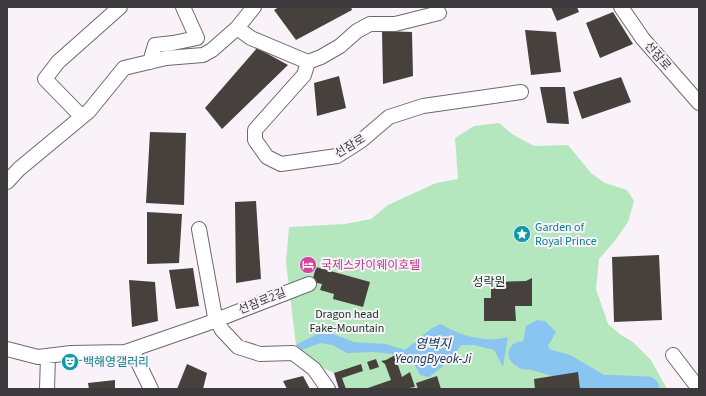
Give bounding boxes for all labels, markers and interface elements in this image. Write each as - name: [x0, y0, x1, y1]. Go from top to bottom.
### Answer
- street label: 선잠로: [640, 38, 675, 74]
- street label: 선잠로: [332, 131, 369, 162]
- place label: Garden of Royal Prince: [535, 219, 597, 250]
- place icon: Garden of Royal Prince: [512, 224, 532, 244]
- hotel icon: 국제스카이웨이호텔: [298, 255, 318, 275]
- place label: 국제스카이웨이호텔: [321, 257, 420, 274]
- park label: 성락원: [472, 274, 506, 291]
- street label: 선잠로2길: [236, 284, 289, 319]
- park label: Dragon head Fake-Mountain: [310, 306, 384, 337]
- water label: 영벽지 YeongByeok-Ji: [395, 335, 472, 368]
- theatre icon: 백해영갤러리: [60, 352, 80, 372]
- place label: 백해영갤러리: [83, 354, 149, 371]

